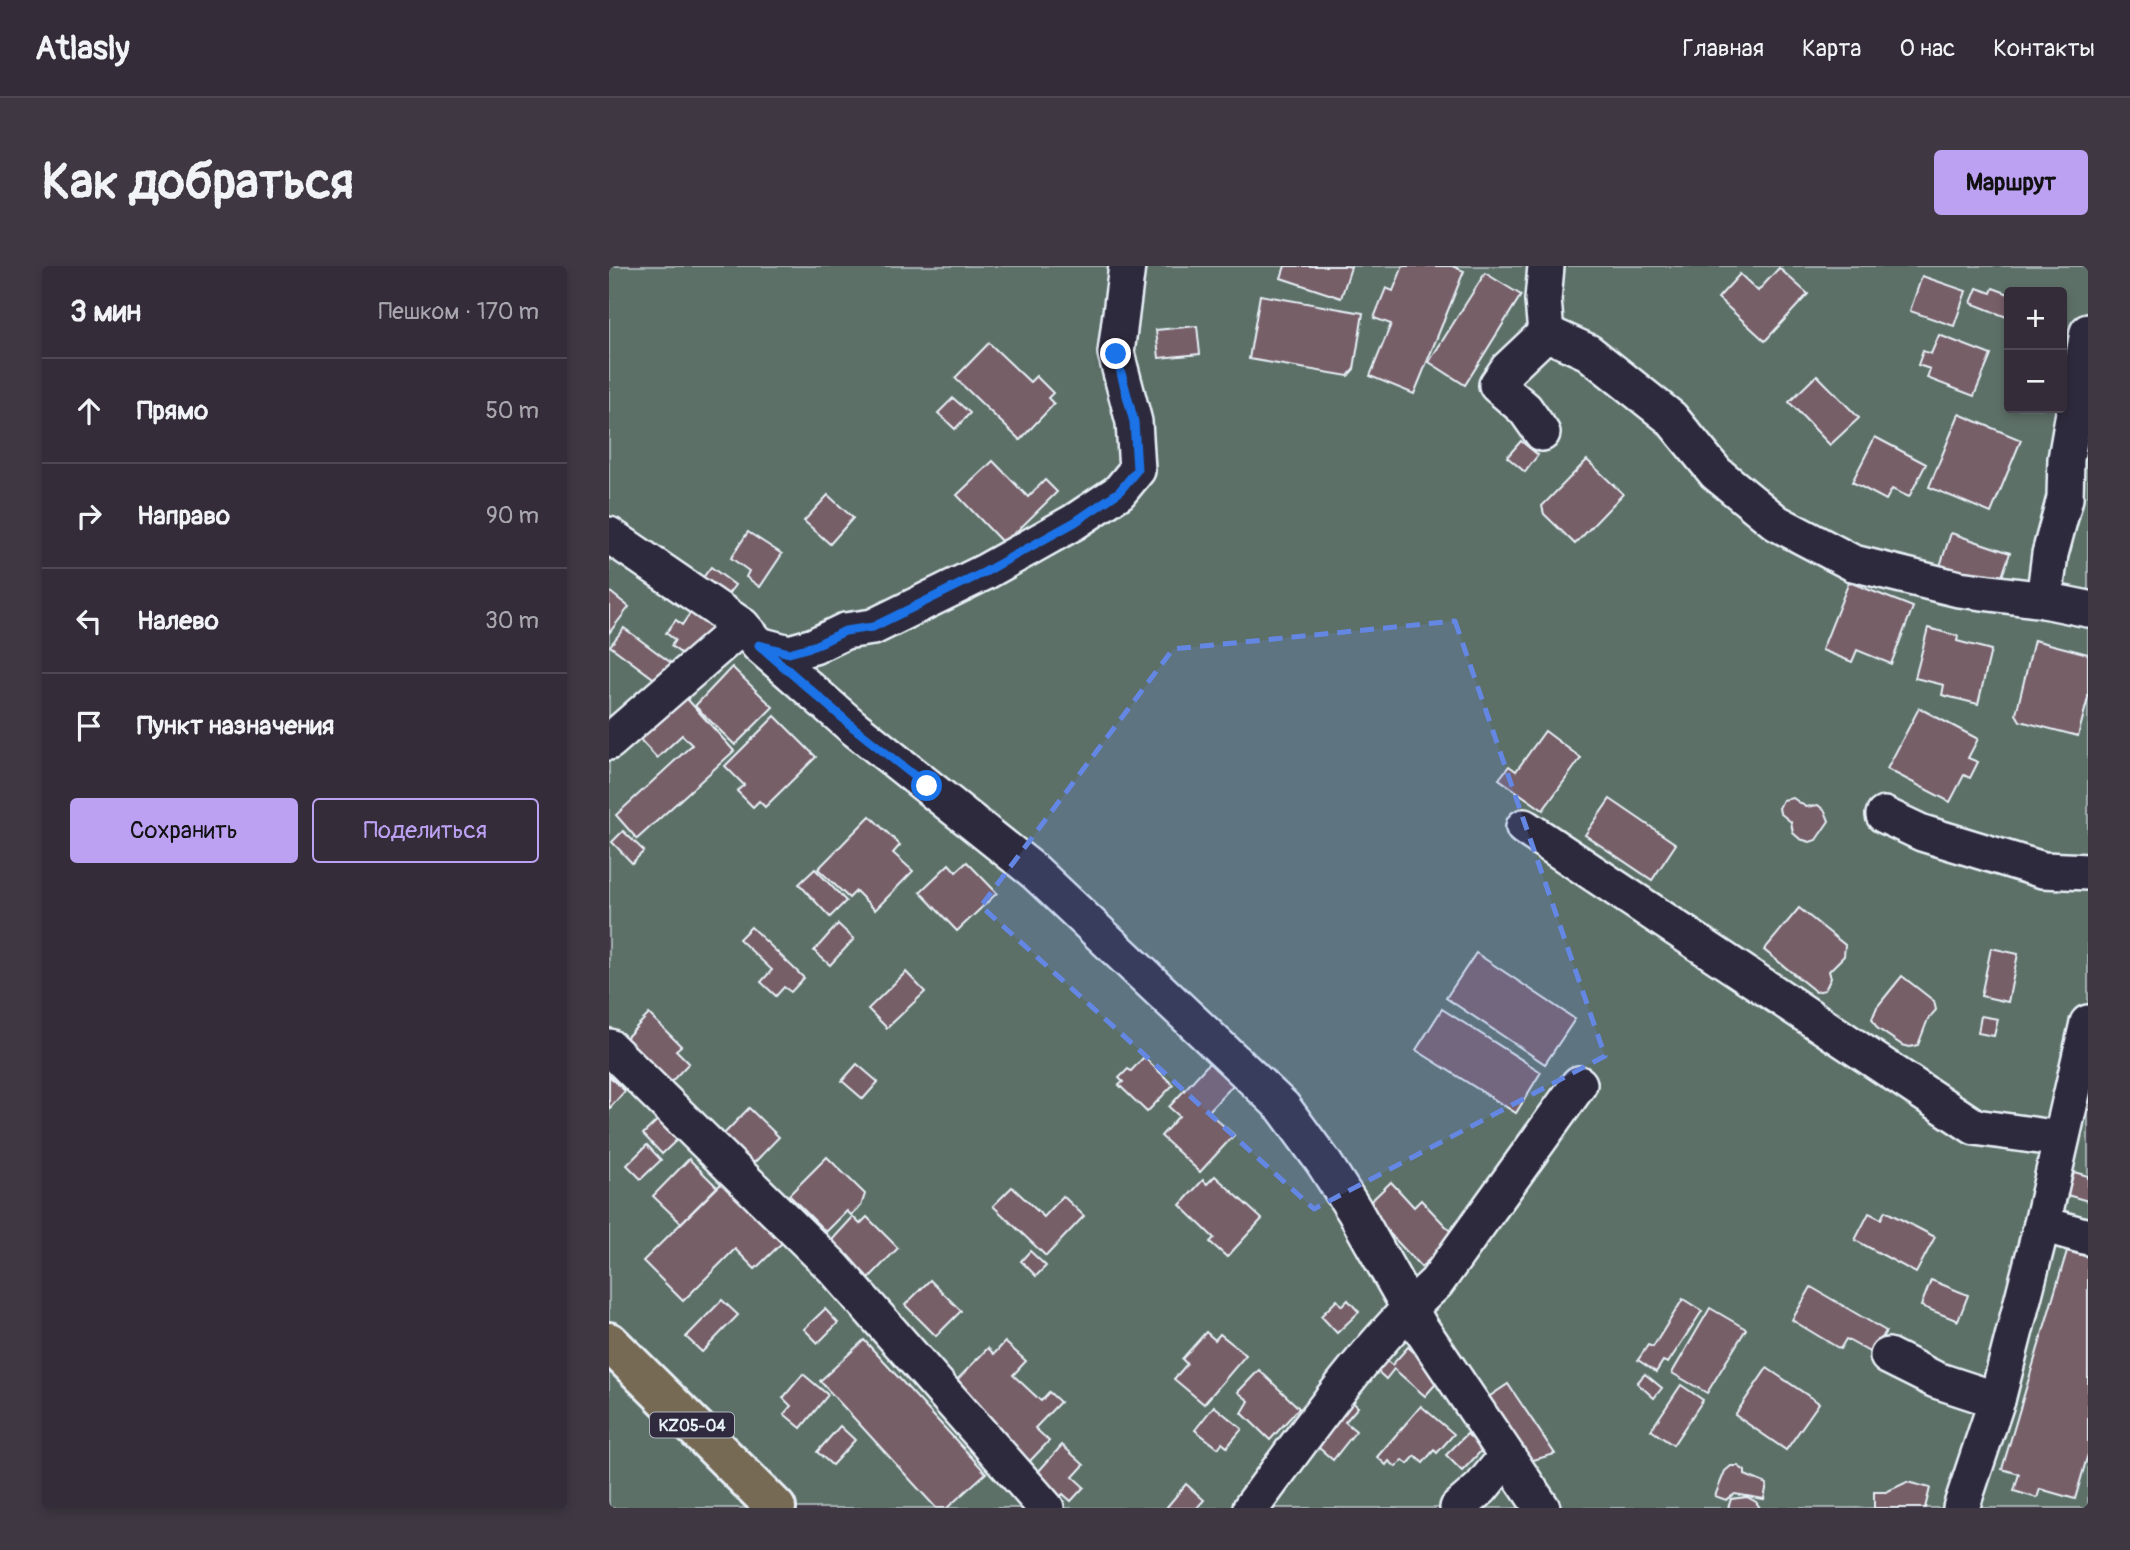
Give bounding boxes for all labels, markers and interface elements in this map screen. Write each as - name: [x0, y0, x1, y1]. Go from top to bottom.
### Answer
- text: Atlasly: [35, 28, 130, 69]
- text: Главная: [1683, 34, 1764, 63]
- text: Карта: [1802, 34, 1862, 63]
- text: О нас: [1900, 34, 1955, 63]
- text: Контакты: [1993, 34, 2095, 63]
- button: Маршрут: [1934, 150, 2088, 215]
- text: Как добраться: [42, 152, 354, 213]
- map controls: [2004, 287, 2067, 413]
- button: +: [2004, 287, 2067, 350]
- text: 3 мин: [70, 293, 141, 330]
- text: Пешком · 170 m: [379, 297, 539, 326]
- route end: [1100, 338, 1131, 369]
- button: −: [2004, 350, 2067, 413]
- icon: ahead: [70, 392, 108, 430]
- text: Прямо: [137, 395, 208, 427]
- text: 50 m: [485, 396, 539, 425]
- icon: right: [70, 497, 108, 535]
- text: Направо: [137, 500, 230, 532]
- text: 90 m: [486, 501, 539, 530]
- icon: left: [70, 602, 108, 640]
- text: Налево: [137, 605, 219, 637]
- text: 30 m: [485, 606, 539, 635]
- icon: arrive: [70, 707, 108, 745]
- text: Пункт назначения: [137, 710, 334, 742]
- route start: [911, 770, 942, 801]
- button: Сохранить: [70, 798, 298, 863]
- button: Поделиться: [312, 798, 539, 863]
- road number: KZ05-04: [650, 1413, 734, 1438]

